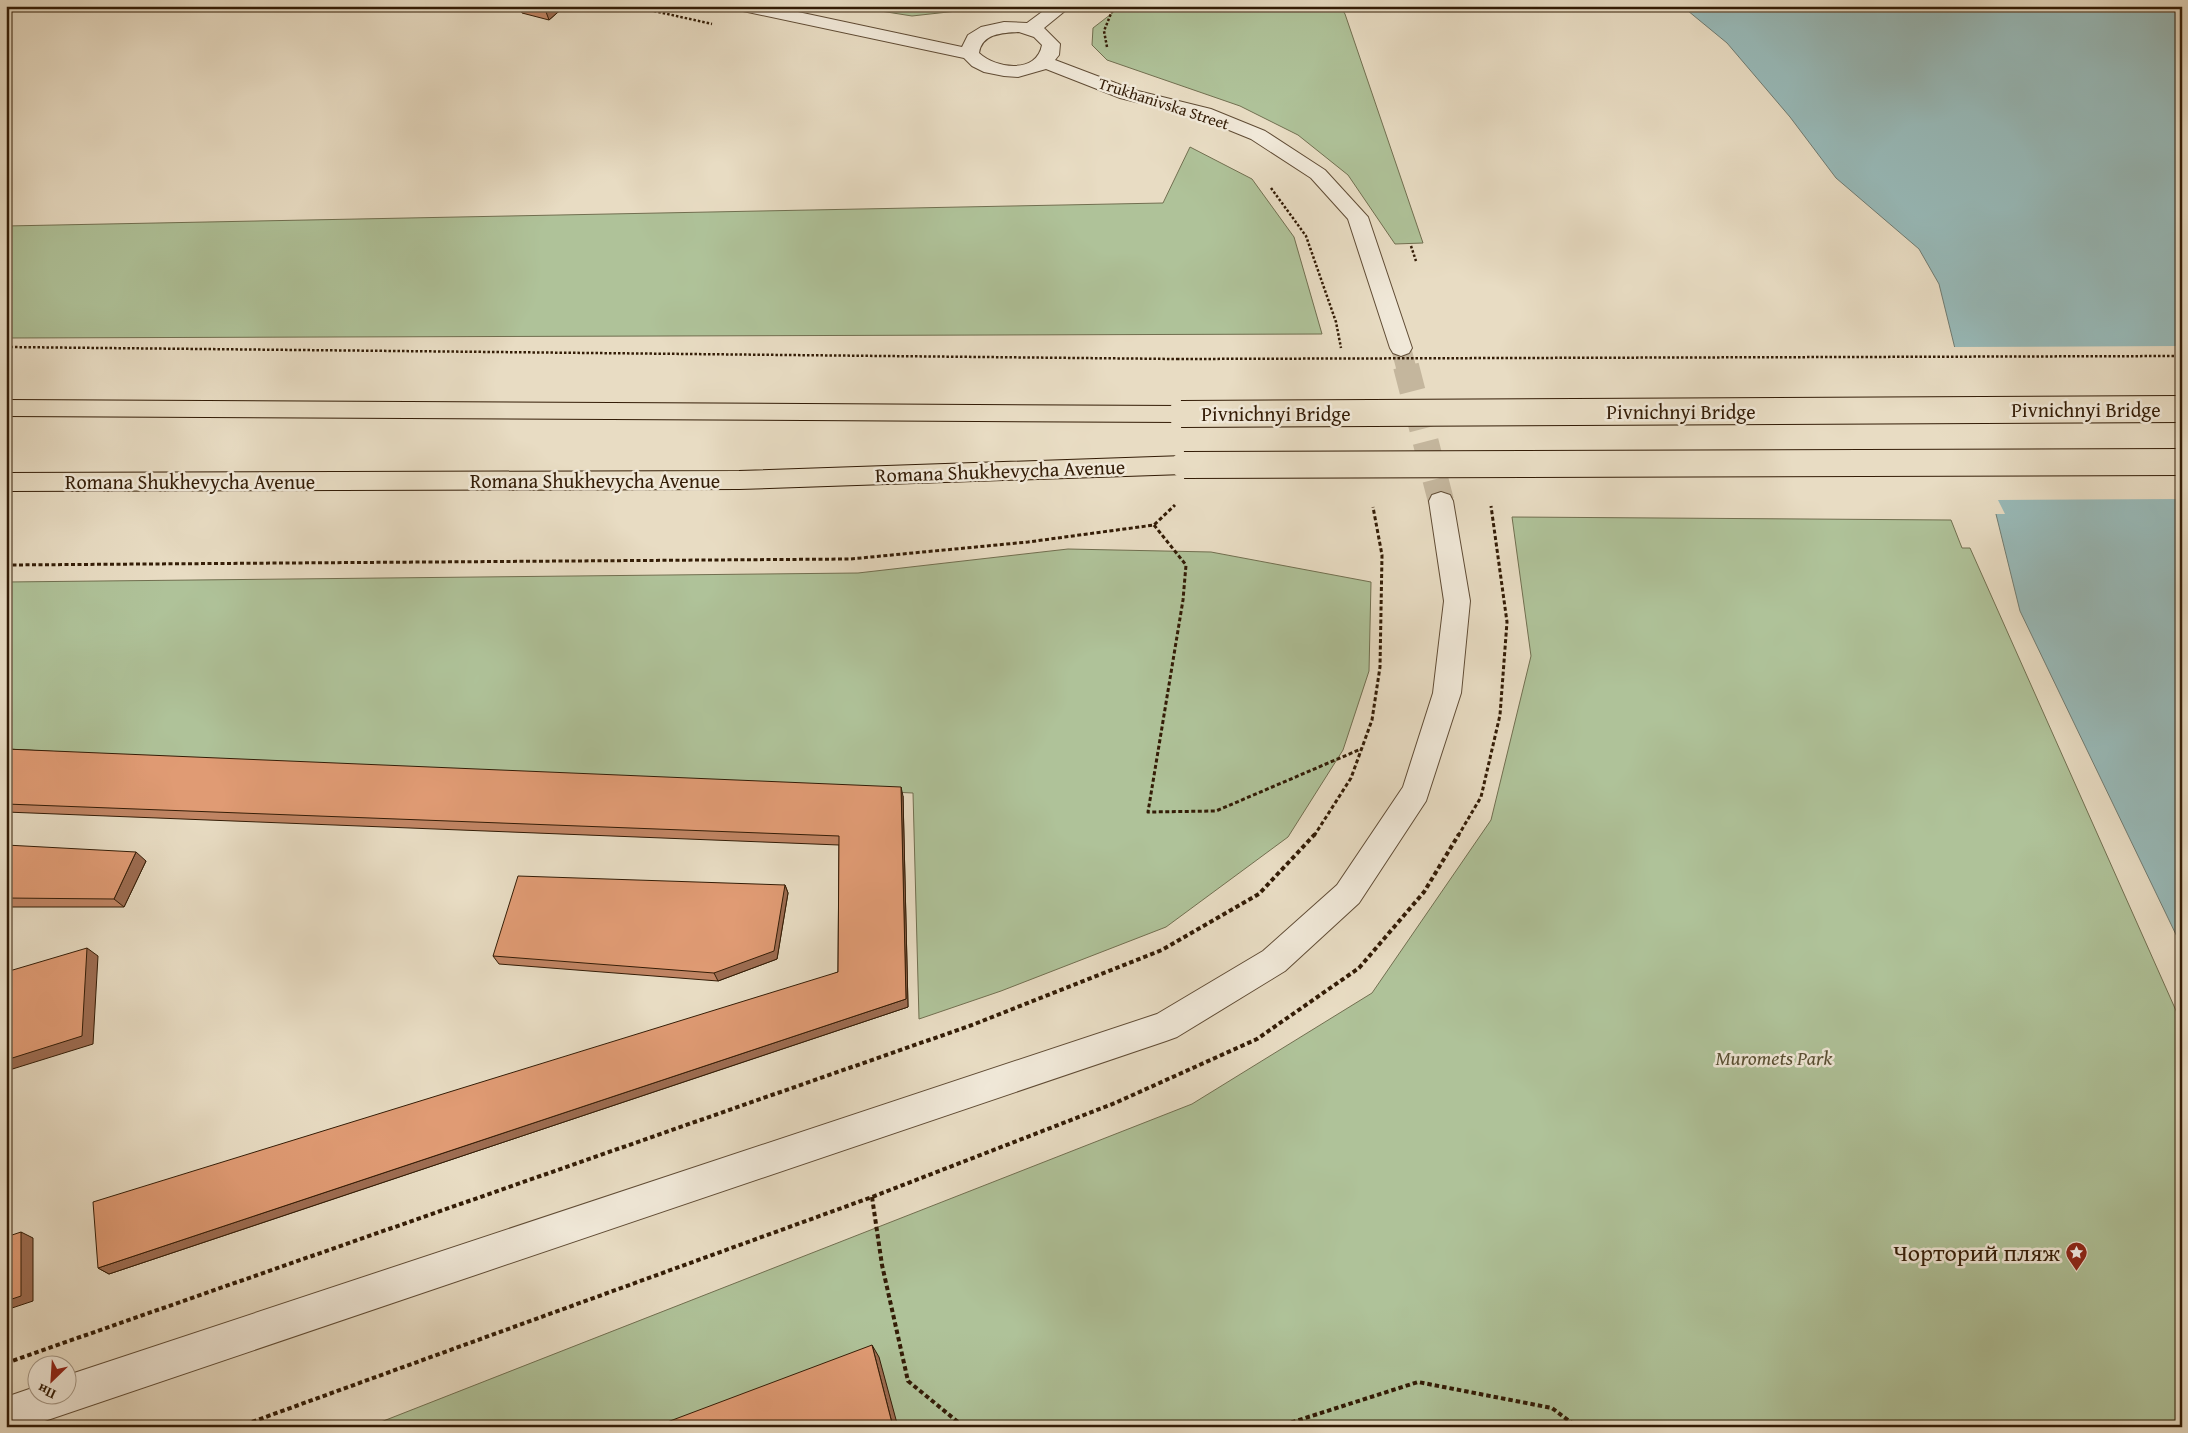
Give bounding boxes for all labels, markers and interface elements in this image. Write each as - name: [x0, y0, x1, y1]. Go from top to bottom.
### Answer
- street label: Trukhanivska Street: [1095, 71, 1233, 136]
- street label: Pivnichnyi Bridge: [2011, 395, 2161, 424]
- street label: Pivnichnyi Bridge: [1606, 397, 1756, 426]
- street label: Pivnichnyi Bridge: [1201, 399, 1351, 428]
- street label: Romana Shukhevycha Avenue: [874, 452, 1126, 489]
- street label: Romana Shukhevycha Avenue: [470, 466, 720, 495]
- street label: Romana Shukhevycha Avenue: [65, 467, 315, 496]
- park label: Muromets Park: [1716, 1043, 1833, 1072]
- place label: Чорторий пляж: [1893, 1235, 2060, 1270]
- place icon: Чорторий пляж: [2064, 1241, 2088, 1272]
- north arrow: [28, 1356, 78, 1406]
- text: Пн: [34, 1379, 59, 1405]

